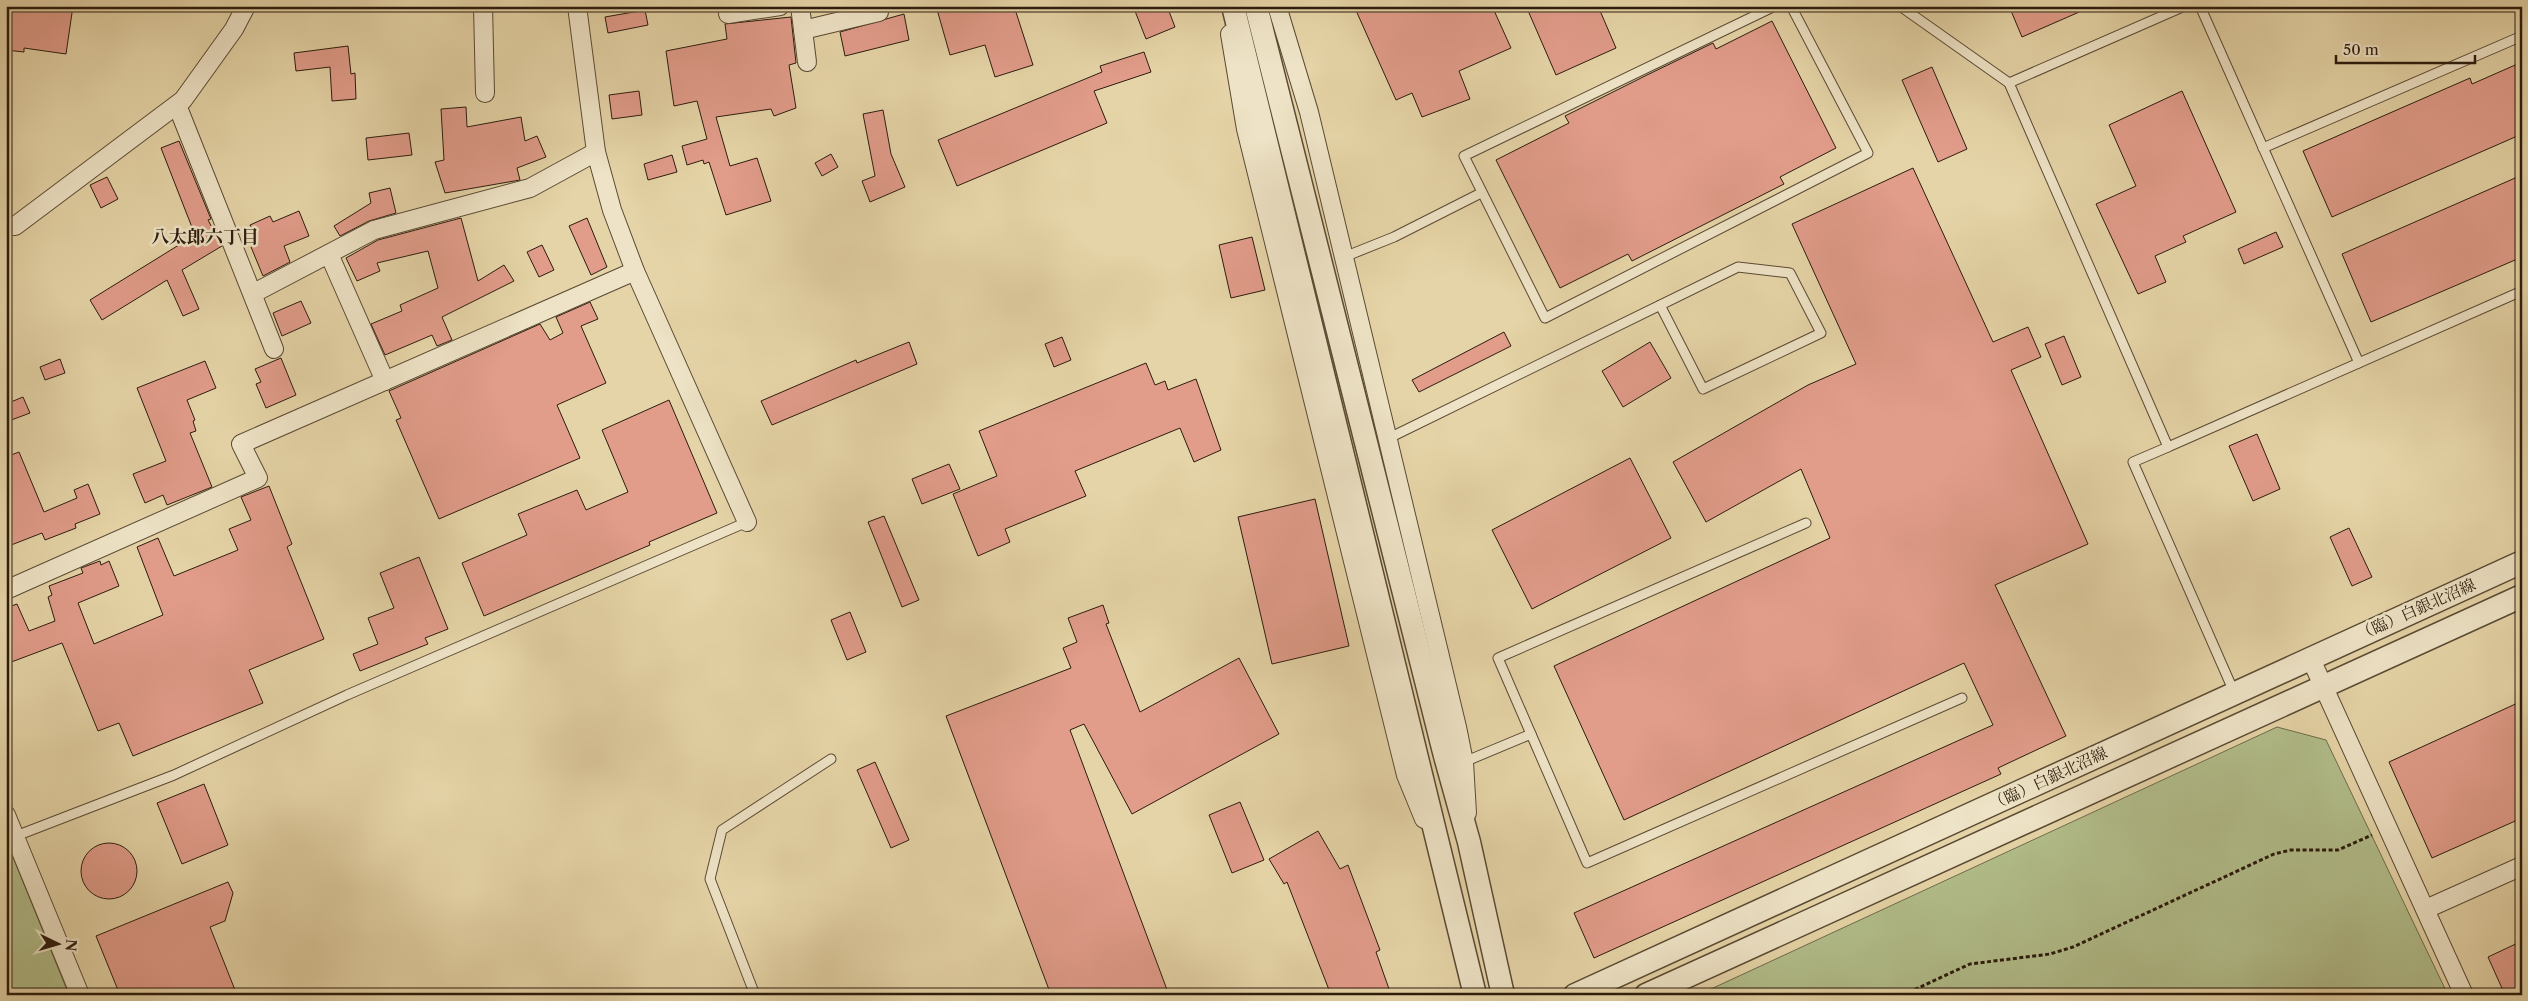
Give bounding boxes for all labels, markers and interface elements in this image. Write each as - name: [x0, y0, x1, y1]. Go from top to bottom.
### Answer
- scale bar: [2336, 32, 2474, 64]
- text: 50 m: [2343, 40, 2379, 59]
- district label: 八太郎六丁目: [151, 226, 259, 248]
- street label: （臨）白銀北沼線: [2353, 574, 2479, 644]
- street label: （臨）白銀北沼線: [1986, 742, 2110, 814]
- north arrow: [32, 918, 82, 968]
- text: N: [61, 938, 80, 952]

